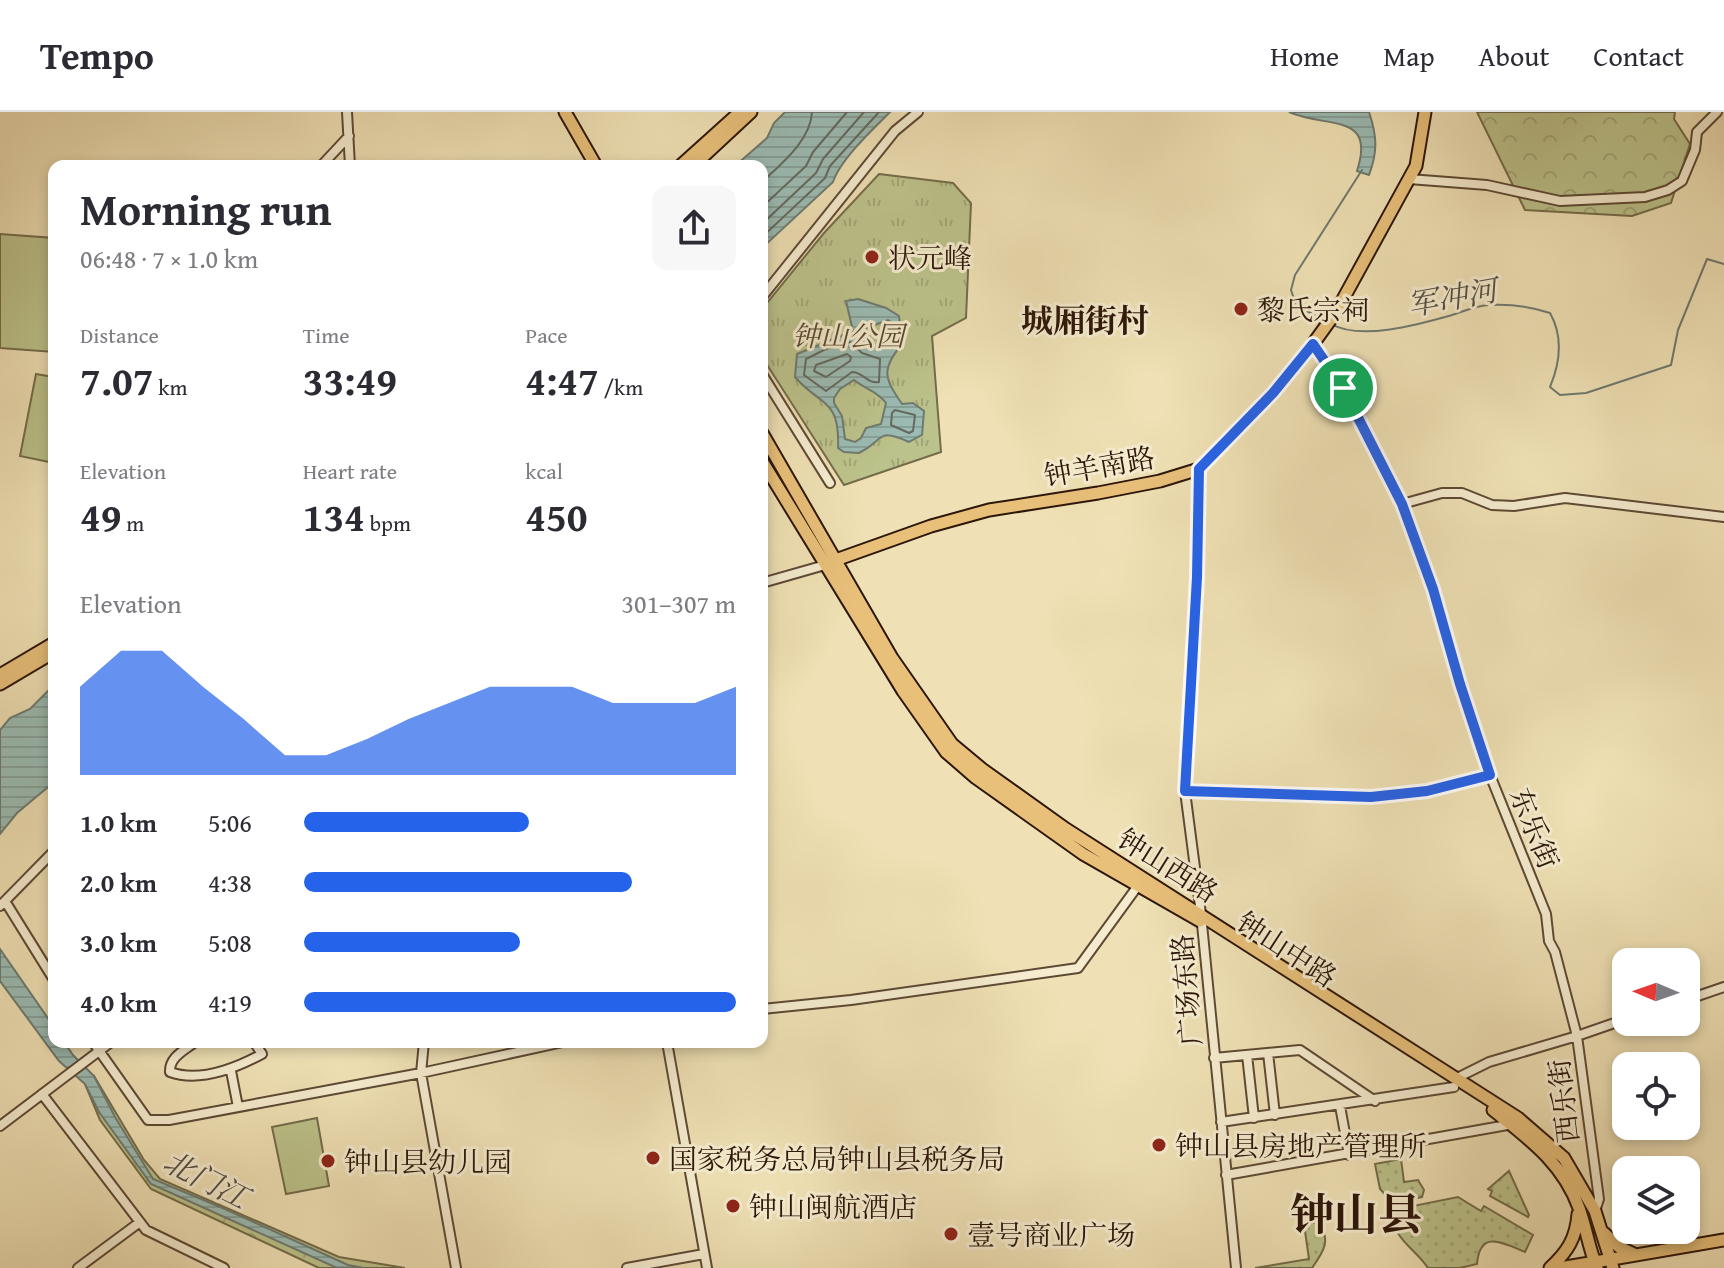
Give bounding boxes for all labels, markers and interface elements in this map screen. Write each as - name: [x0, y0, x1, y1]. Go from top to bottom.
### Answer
- text: Tempo: [40, 27, 154, 83]
- text: Home: [1270, 35, 1339, 76]
- text: Map: [1383, 35, 1435, 76]
- text: About: [1479, 35, 1549, 76]
- text: Contact: [1593, 35, 1684, 76]
- text: Morning run: [80, 177, 331, 241]
- button: share: [652, 186, 736, 270]
- place label: 状元峰: [888, 237, 972, 278]
- text: 06:48 · 7 × 1.0 km: [80, 239, 258, 278]
- marker: 状元峰: [863, 248, 881, 266]
- water label: 军冲河: [1404, 267, 1505, 326]
- place label: 黎氏宗祠: [1257, 289, 1369, 330]
- district label: 城厢街村: [1021, 297, 1149, 344]
- marker: 黎氏宗祠: [1232, 300, 1250, 318]
- park label: 钟山公园: [792, 315, 908, 356]
- text: Distance: [80, 319, 159, 351]
- text: Time: [303, 319, 349, 351]
- text: Pace: [525, 319, 568, 351]
- text: 7.07: [80, 351, 153, 410]
- text: 33:49: [303, 351, 397, 410]
- text: 4:47: [525, 351, 599, 410]
- pin: [1309, 354, 1377, 422]
- icon: arrive: [1321, 366, 1365, 410]
- text: km: [153, 371, 187, 403]
- text: /km: [599, 371, 643, 403]
- street label: 钟羊南路: [1040, 436, 1158, 496]
- text: Elevation: [80, 455, 166, 487]
- text: Heart rate: [303, 455, 397, 487]
- text: kcal: [525, 455, 563, 487]
- text: 49: [80, 487, 121, 546]
- text: 134: [303, 487, 365, 546]
- text: 450: [525, 487, 588, 546]
- text: m: [121, 507, 144, 539]
- text: bpm: [365, 507, 411, 539]
- text: Elevation: [80, 584, 182, 623]
- text: 301–307 m: [622, 584, 736, 623]
- street label: 东乐街: [1500, 781, 1570, 875]
- text: 1.0 km: [80, 803, 157, 842]
- text: 5:06: [208, 803, 252, 842]
- street label: 钟山西路: [1110, 818, 1226, 912]
- text: 2.0 km: [80, 863, 157, 902]
- text: 4:38: [208, 863, 252, 902]
- street label: 钟山中路: [1229, 901, 1345, 997]
- text: 3.0 km: [80, 923, 157, 962]
- text: 5:08: [208, 923, 252, 962]
- street label: 广场东路: [1161, 932, 1211, 1048]
- north arrow: [1612, 948, 1700, 1036]
- map controls: [1612, 948, 1700, 1244]
- text: 4.0 km: [80, 983, 157, 1022]
- text: 4:19: [208, 983, 252, 1022]
- button: locate: [1612, 1052, 1700, 1140]
- street label: 西乐街: [1538, 1057, 1588, 1145]
- place label: 钟山县房地产管理所: [1175, 1125, 1427, 1166]
- marker: 钟山县房地产管理所: [1150, 1136, 1168, 1154]
- place label: 国家税务总局钟山县税务局: [669, 1138, 1005, 1179]
- water label: 北门江: [156, 1139, 260, 1221]
- place label: 钟山县幼儿园: [344, 1141, 512, 1182]
- marker: 国家税务总局钟山县税务局: [644, 1149, 662, 1167]
- marker: 钟山县幼儿园: [319, 1152, 337, 1170]
- button: layers: [1612, 1156, 1700, 1244]
- district label: 钟山县: [1290, 1182, 1422, 1246]
- place label: 钟山闽航酒店: [749, 1186, 917, 1227]
- marker: 钟山闽航酒店: [724, 1197, 742, 1215]
- place label: 壹号商业广场: [967, 1214, 1135, 1255]
- marker: 壹号商业广场: [942, 1225, 960, 1243]

